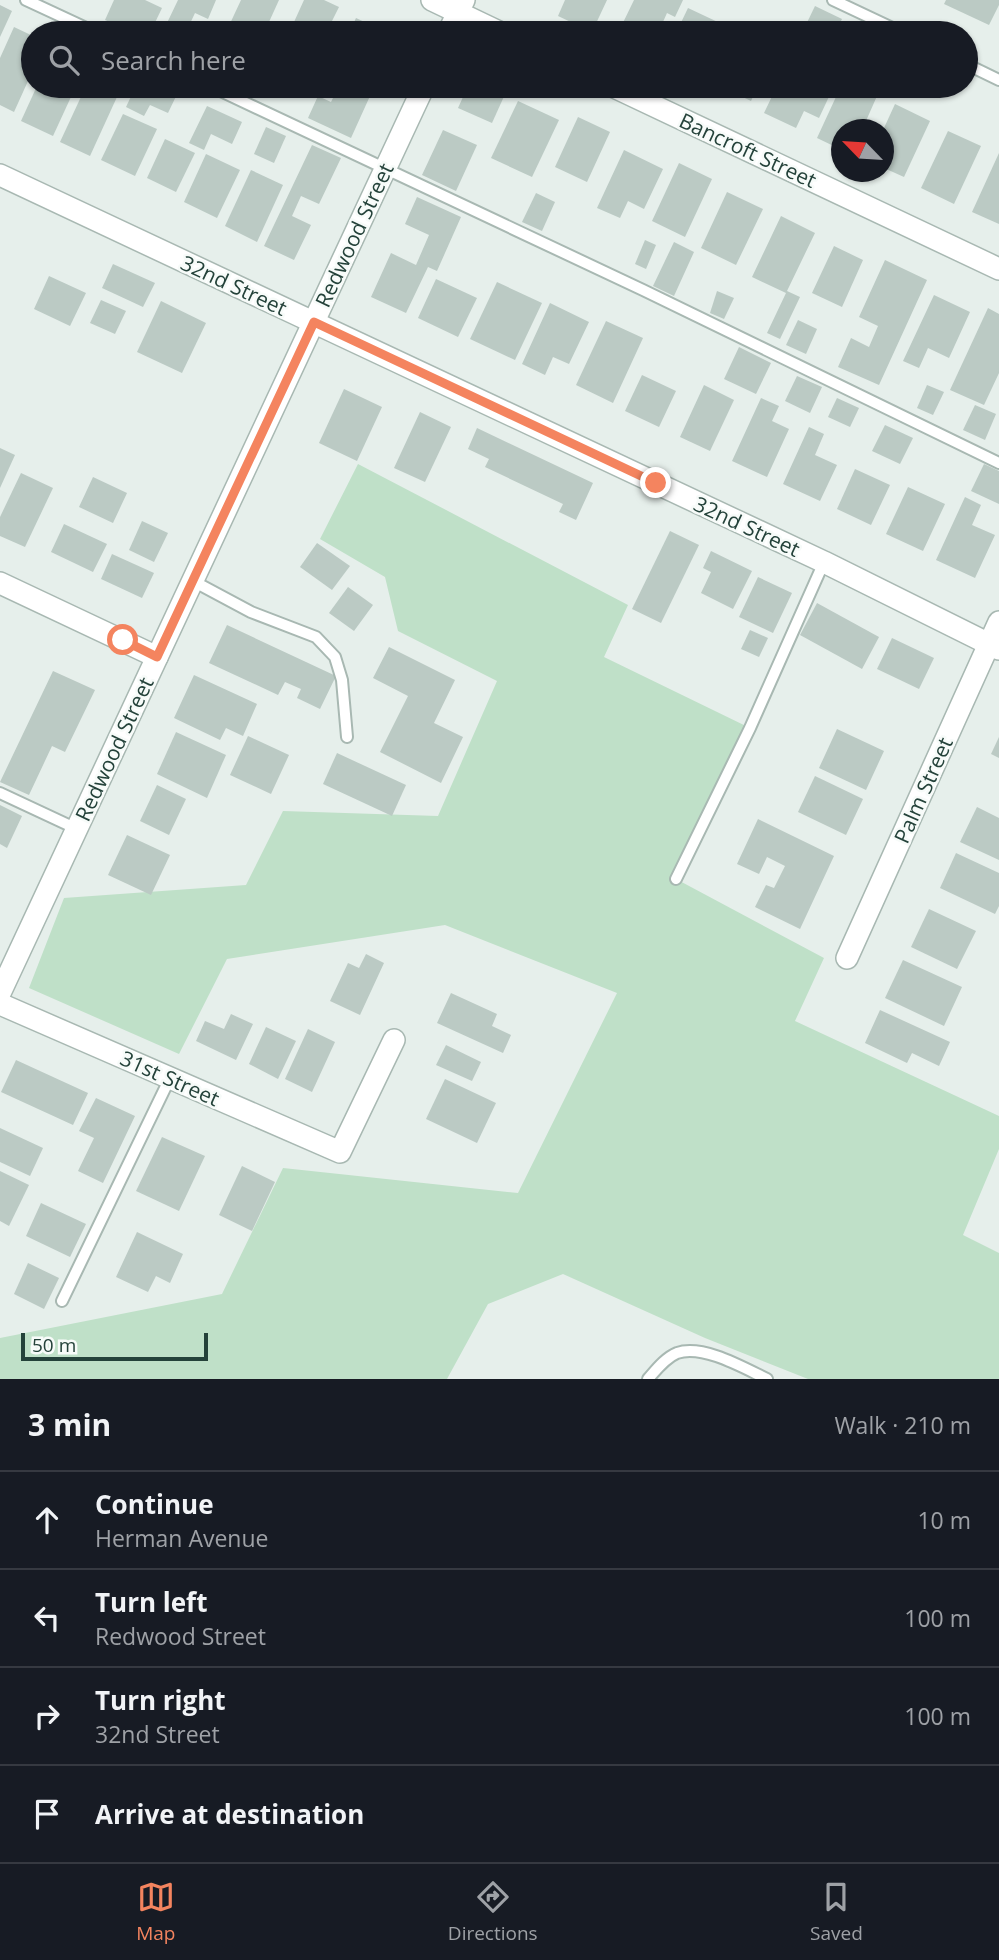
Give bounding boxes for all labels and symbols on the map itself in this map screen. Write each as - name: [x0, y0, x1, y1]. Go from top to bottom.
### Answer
- street label: Bancroft Street: [675, 106, 821, 194]
- north arrow: [831, 119, 894, 182]
- street label: Redwood Street: [308, 158, 400, 312]
- street label: 32nd Street: [176, 248, 292, 322]
- route end: [640, 467, 671, 498]
- street label: 32nd Street: [689, 489, 805, 563]
- route start: [107, 624, 138, 655]
- street label: Redwood Street: [68, 672, 160, 826]
- street label: Palm Street: [887, 733, 959, 847]
- street label: 31st Street: [116, 1044, 224, 1112]
- scale bar: [21, 1330, 208, 1362]

